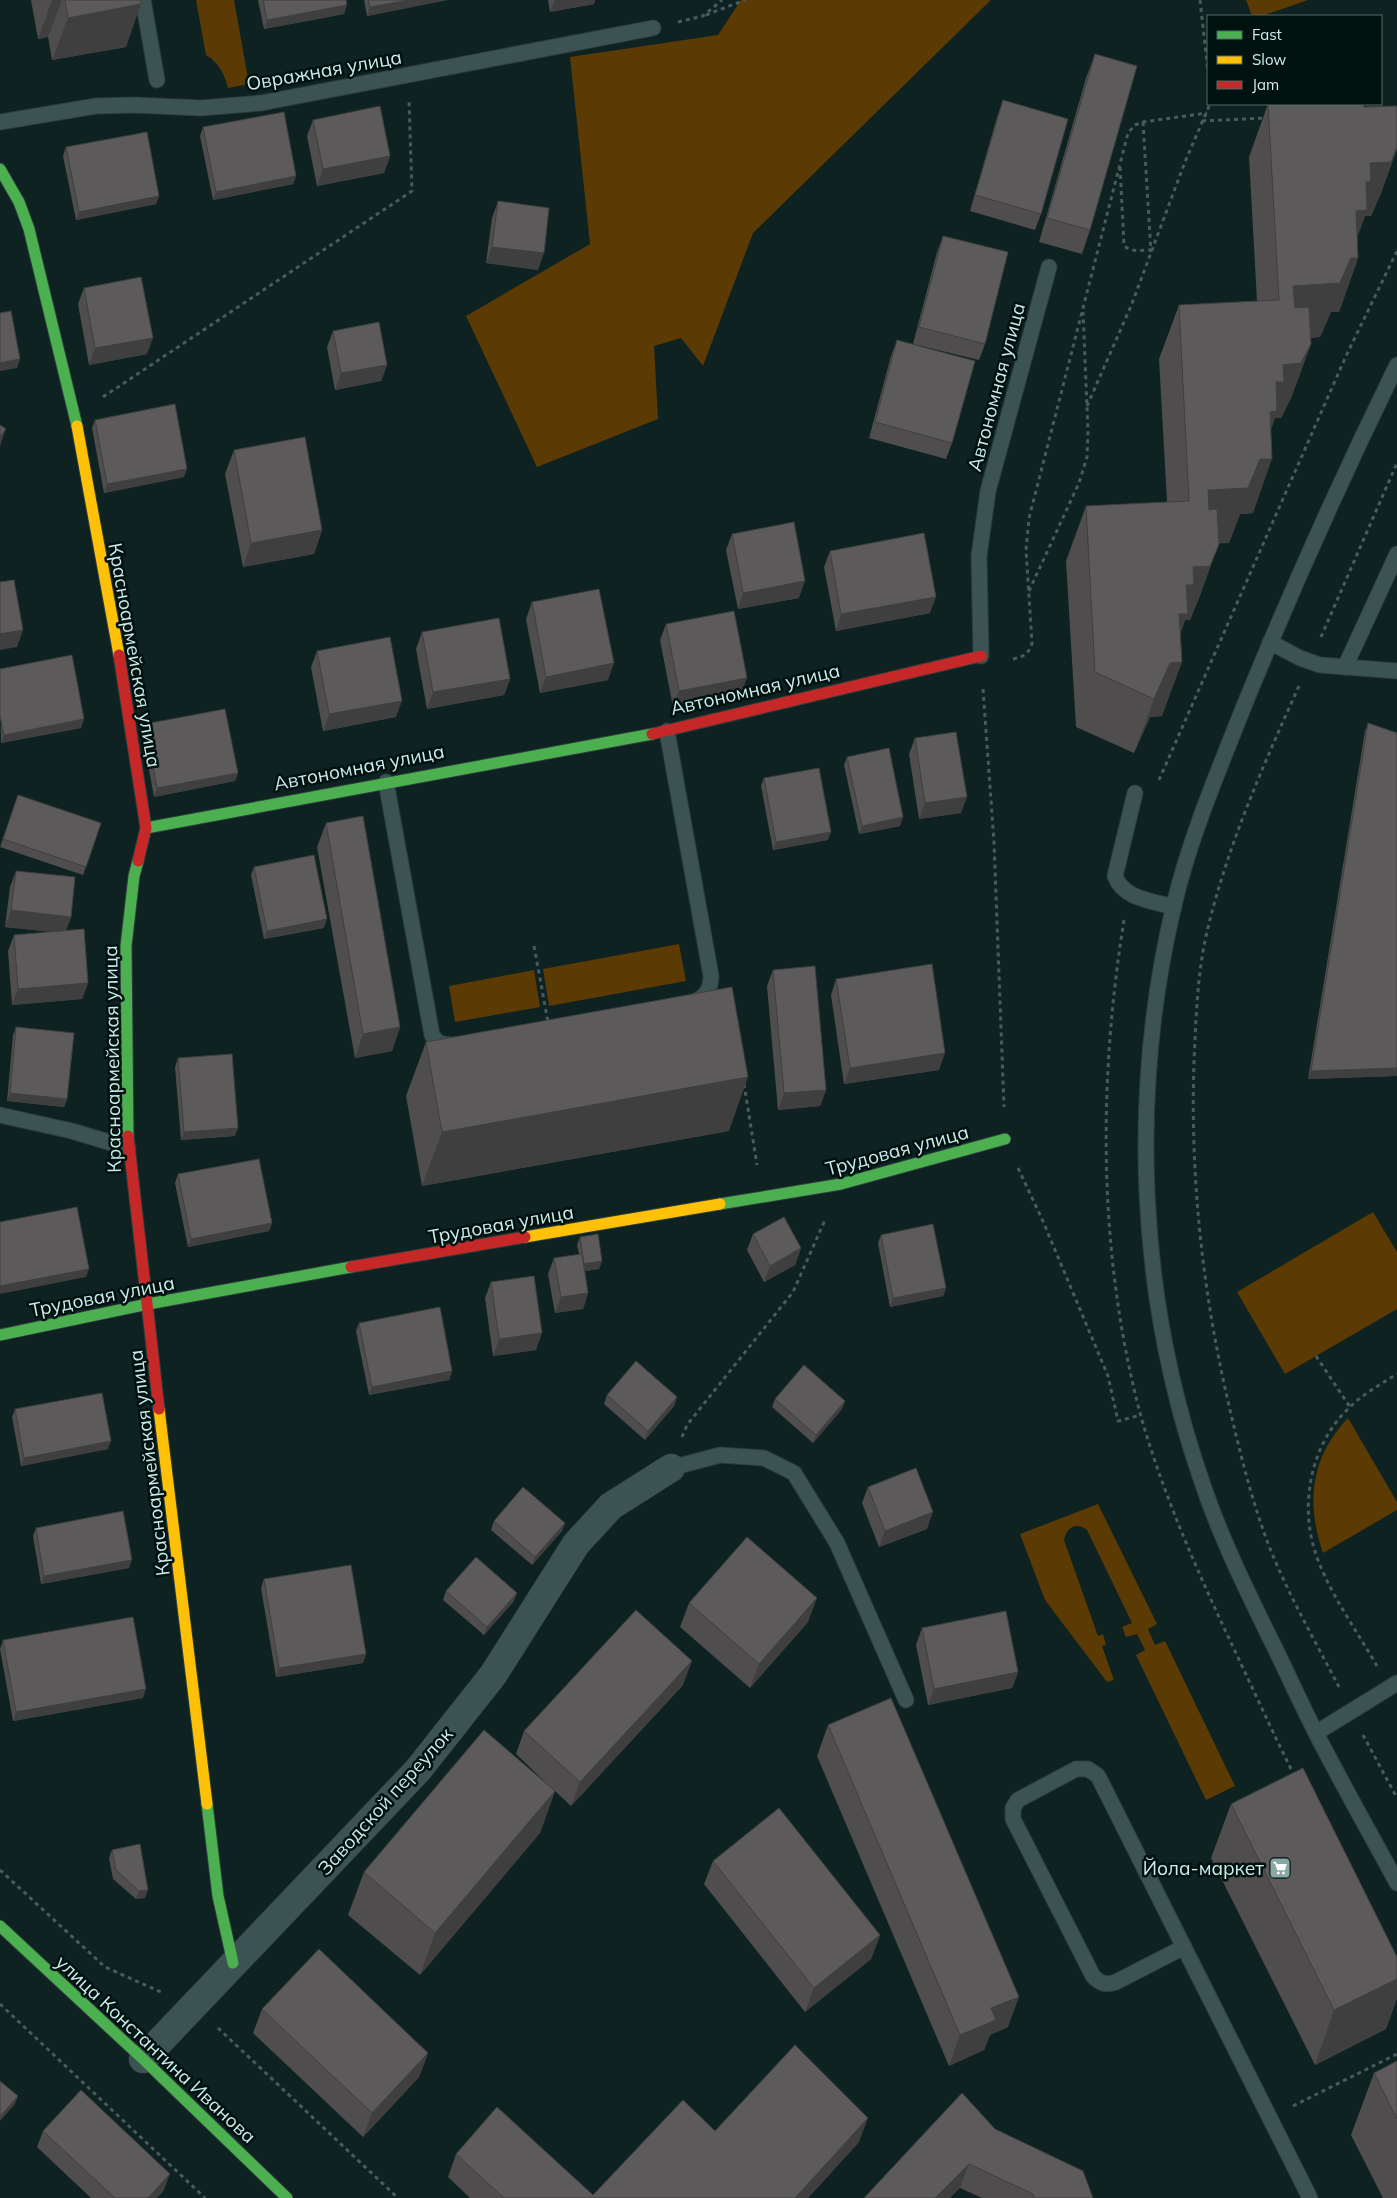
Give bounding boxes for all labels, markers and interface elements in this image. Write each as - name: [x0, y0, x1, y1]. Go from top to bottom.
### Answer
- legend: [1207, 15, 1382, 105]
- text: Fast: [1252, 25, 1282, 44]
- street label: Овражная улица: [244, 45, 404, 95]
- text: Slow: [1252, 50, 1286, 69]
- text: Jam: [1252, 75, 1279, 94]
- street label: Автономная улица: [962, 300, 1030, 474]
- street label: Красноармейская улица: [103, 541, 167, 769]
- street label: Автономная улица: [668, 658, 842, 720]
- street label: Автономная улица: [272, 739, 446, 795]
- street label: Красноармейская улица: [98, 945, 126, 1173]
- street label: Трудовая улица: [823, 1119, 971, 1181]
- street label: Трудовая улица: [426, 1199, 576, 1249]
- street label: Трудовая улица: [28, 1270, 176, 1322]
- street label: Красноармейская улица: [123, 1349, 175, 1577]
- street label: Заводской переулок: [312, 1722, 458, 1880]
- place label: Йола-маркет: [1143, 1856, 1264, 1880]
- supermarket icon: Йола-маркет: [1268, 1856, 1292, 1880]
- street label: улица Константина Иванова: [51, 1950, 261, 2148]

